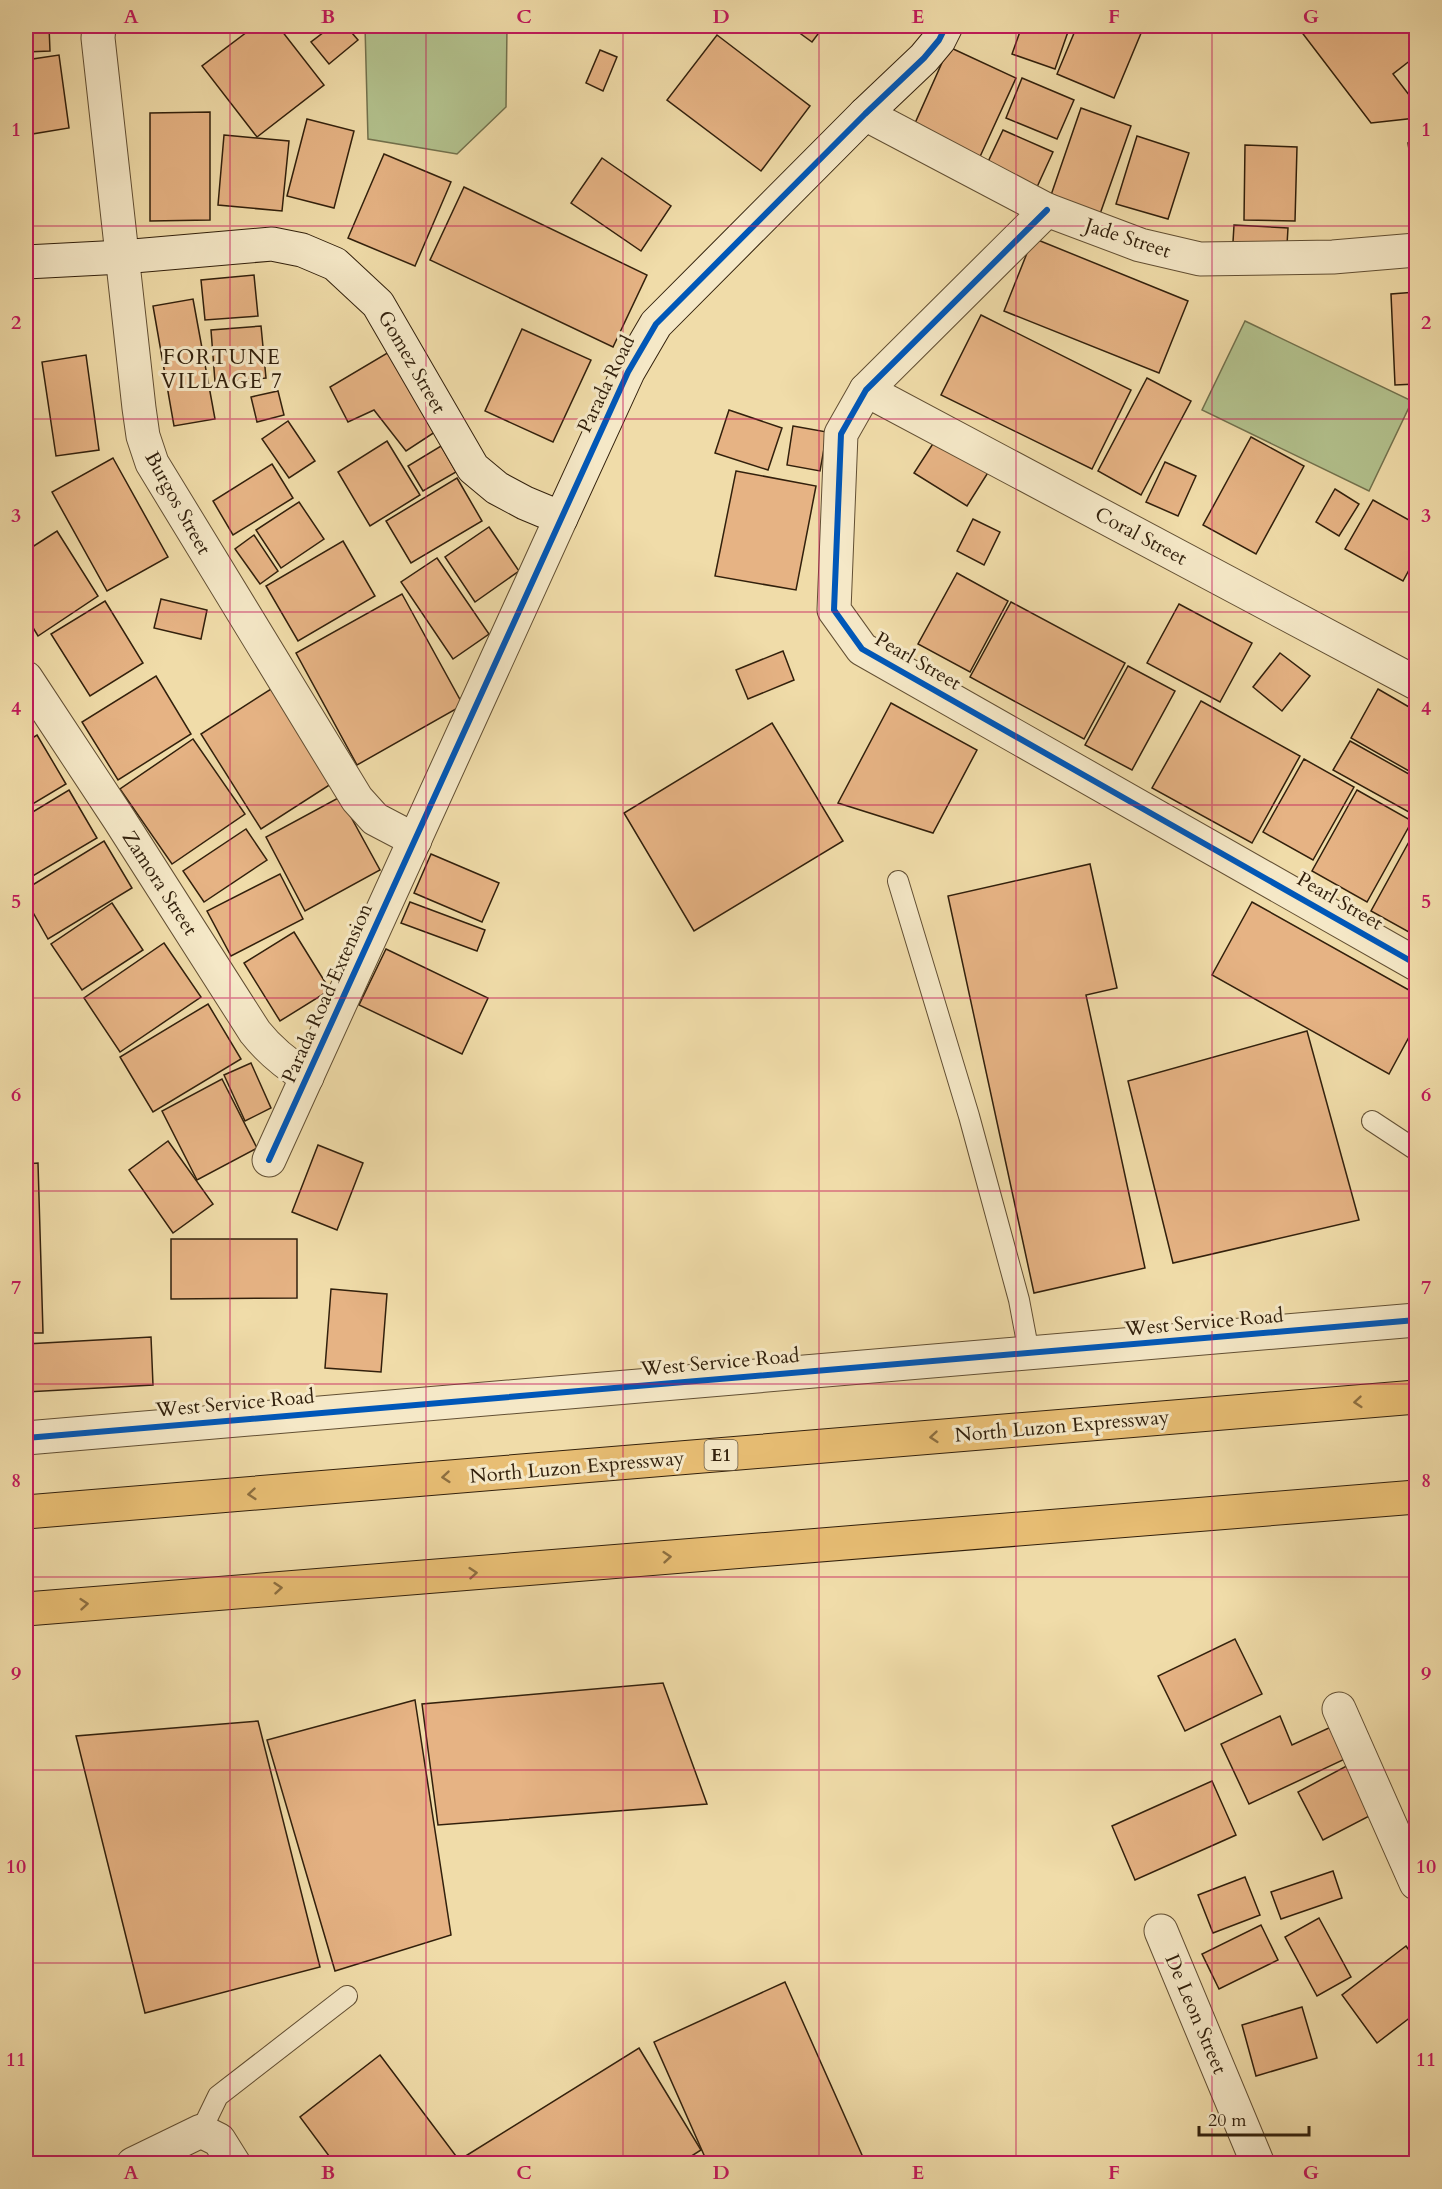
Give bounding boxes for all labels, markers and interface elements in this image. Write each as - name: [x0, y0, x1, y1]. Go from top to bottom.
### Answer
- text: A: [123, 3, 139, 30]
- text: B: [321, 3, 335, 30]
- text: C: [516, 3, 532, 30]
- text: D: [712, 3, 730, 30]
- text: E: [912, 3, 924, 30]
- text: F: [1108, 3, 1120, 30]
- text: G: [1303, 3, 1319, 30]
- text: 1: [11, 116, 21, 143]
- text: 1: [1421, 116, 1431, 143]
- street label: Jade Street: [1079, 211, 1175, 265]
- street label: Gomez Street: [372, 305, 453, 419]
- text: 2: [11, 309, 21, 336]
- text: 2: [1421, 309, 1431, 336]
- street label: Parada Road: [571, 331, 641, 437]
- district label: FORTUNE VILLAGE 7: [161, 343, 283, 396]
- street label: Burgos Street: [139, 447, 218, 560]
- street label: Coral Street: [1090, 500, 1192, 572]
- text: 3: [11, 502, 21, 529]
- text: 3: [1421, 502, 1431, 529]
- street label: Pearl Street: [870, 625, 967, 697]
- text: 4: [11, 695, 21, 722]
- text: 4: [1421, 695, 1431, 722]
- street label: Zamora Street: [116, 825, 204, 941]
- street label: Pearl Street: [1292, 865, 1389, 937]
- text: 5: [11, 888, 21, 915]
- text: 5: [1421, 888, 1431, 915]
- street label: Parada Road Extension: [275, 898, 379, 1087]
- text: 6: [11, 1081, 21, 1108]
- text: 6: [1421, 1081, 1431, 1108]
- text: 7: [11, 1274, 21, 1301]
- text: 7: [1421, 1274, 1431, 1301]
- street label: West Service Road: [1123, 1302, 1285, 1342]
- street label: West Service Road: [639, 1342, 801, 1382]
- street label: West Service Road: [154, 1383, 316, 1423]
- one-way arrow: [1354, 1395, 1363, 1408]
- street label: North Luzon Expressway: [954, 1403, 1171, 1449]
- one-way arrow: [929, 1430, 938, 1443]
- road number: E1: [704, 1440, 738, 1470]
- street label: North Luzon Expressway: [469, 1444, 686, 1490]
- text: 8: [11, 1467, 21, 1494]
- text: 8: [1421, 1467, 1431, 1494]
- one-way arrow: [442, 1471, 451, 1484]
- one-way arrow: [247, 1487, 256, 1500]
- one-way arrow: [662, 1551, 671, 1564]
- one-way arrow: [468, 1567, 477, 1580]
- one-way arrow: [274, 1582, 283, 1595]
- one-way arrow: [79, 1598, 88, 1611]
- text: 9: [11, 1660, 21, 1687]
- text: 9: [1421, 1660, 1431, 1687]
- text: 10: [6, 1853, 26, 1880]
- text: 10: [1416, 1853, 1436, 1880]
- street label: De Leon Street: [1159, 1950, 1234, 2079]
- text: 11: [6, 2046, 26, 2073]
- text: 11: [1416, 2046, 1436, 2073]
- scale bar: [1199, 2099, 1308, 2137]
- text: 20 m: [1208, 2108, 1247, 2133]
- text: A: [123, 2159, 139, 2186]
- text: B: [321, 2159, 335, 2186]
- text: C: [516, 2159, 532, 2186]
- text: D: [712, 2159, 730, 2186]
- text: E: [912, 2159, 924, 2186]
- text: F: [1108, 2159, 1120, 2186]
- text: G: [1303, 2159, 1319, 2186]

